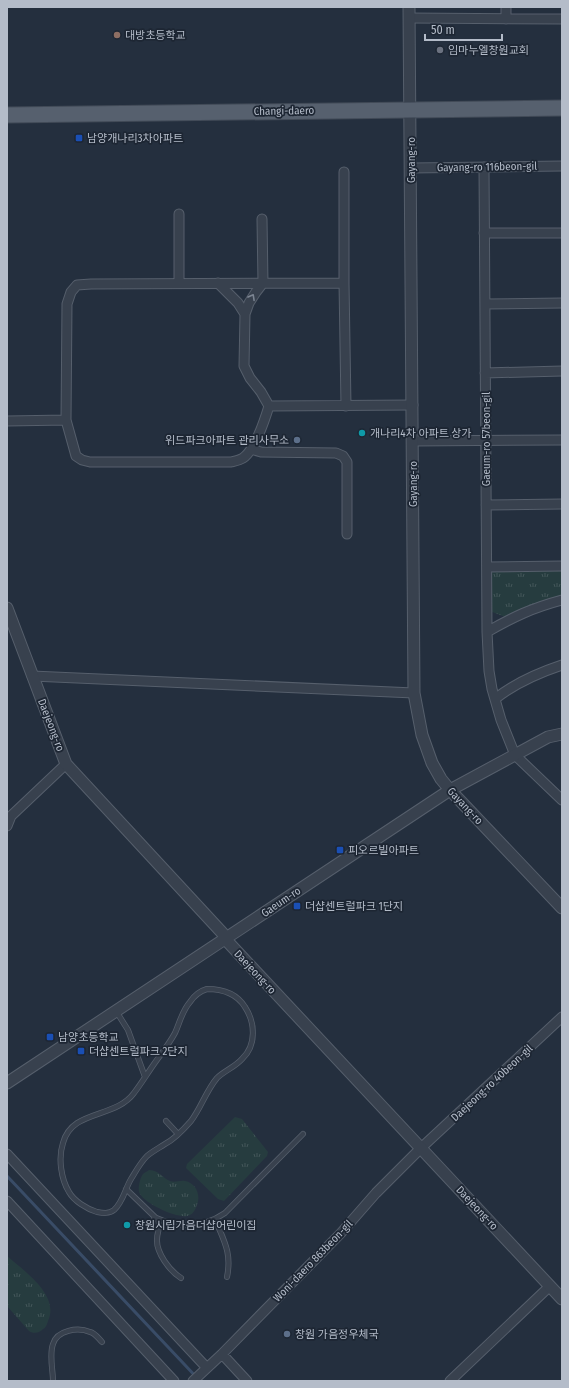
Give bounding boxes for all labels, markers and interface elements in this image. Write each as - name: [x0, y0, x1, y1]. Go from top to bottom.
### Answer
- scale bar: [425, 16, 502, 42]
- text: 50 m: [431, 23, 455, 37]
- place label: 대방초등학교: [125, 29, 186, 42]
- marker: 대방초등학교: [112, 30, 122, 40]
- place label: 임마누엘창원교회: [448, 44, 529, 57]
- marker: 임마누엘창원교회: [435, 45, 445, 55]
- street label: Changi-daero: [254, 104, 315, 118]
- place label: 남양개나리3차아파트: [87, 132, 183, 145]
- marker: 남양개나리3차아파트: [74, 133, 84, 143]
- street label: Gayang-ro: [405, 137, 418, 183]
- street label: Gayang-ro 116beon-gil: [437, 160, 537, 174]
- one-way arrow: [248, 294, 255, 302]
- street label: Gaeum-ro 57beon-gil: [480, 392, 493, 486]
- place label: 개나리4차 아파트 상가: [370, 427, 472, 440]
- marker: 개나리4차 아파트 상가: [357, 428, 367, 438]
- place label: 위드파크아파트 관리사무소: [165, 434, 289, 447]
- marker: 위드파크아파트 관리사무소: [292, 435, 302, 445]
- street label: Gayang-ro: [407, 461, 420, 507]
- street label: Daejeong-ro: [35, 697, 67, 753]
- street label: Gayang-ro: [445, 785, 486, 827]
- place label: 피오르빌아파트: [348, 844, 419, 857]
- marker: 피오르빌아파트: [335, 845, 345, 855]
- street label: Gaeum-ro: [259, 884, 303, 920]
- place label: 더샵센트럴파크 1단지: [305, 900, 403, 913]
- marker: 더샵센트럴파크 1단지: [292, 901, 302, 911]
- street label: Daejeong-ro: [231, 947, 279, 997]
- place label: 남양초등학교: [58, 1031, 119, 1044]
- marker: 남양초등학교: [45, 1032, 55, 1042]
- street label: Daejeong-ro 40beon-gil: [449, 1042, 536, 1124]
- place label: 더샵센트럴파크 2단지: [89, 1045, 188, 1058]
- marker: 더샵센트럴파크 2단지: [76, 1046, 86, 1056]
- street label: Daejeong-ro: [453, 1183, 501, 1233]
- street label: Woni-daero 863beon-gil: [271, 1217, 356, 1305]
- place label: 창원시립가음더샵어린이집: [135, 1219, 256, 1232]
- marker: 창원시립가음더샵어린이집: [122, 1220, 132, 1230]
- place label: 창원 가음정우체국: [295, 1328, 379, 1341]
- marker: 창원 가음정우체국: [282, 1329, 292, 1339]

